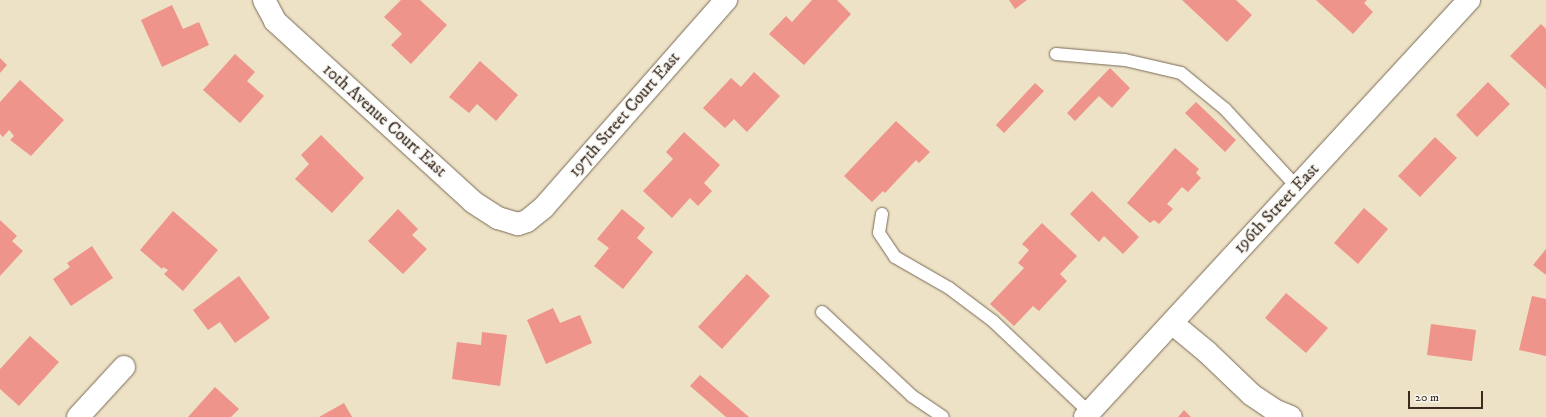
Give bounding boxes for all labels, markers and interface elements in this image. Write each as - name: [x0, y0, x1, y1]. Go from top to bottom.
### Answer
- street label: 197th Street Court East: [565, 48, 685, 182]
- street label: 10th Avenue Court East: [318, 60, 450, 182]
- street label: 196th Street East: [1230, 160, 1324, 258]
- scale bar: [1410, 383, 1485, 409]
- text: 20 m: [1415, 390, 1439, 405]

